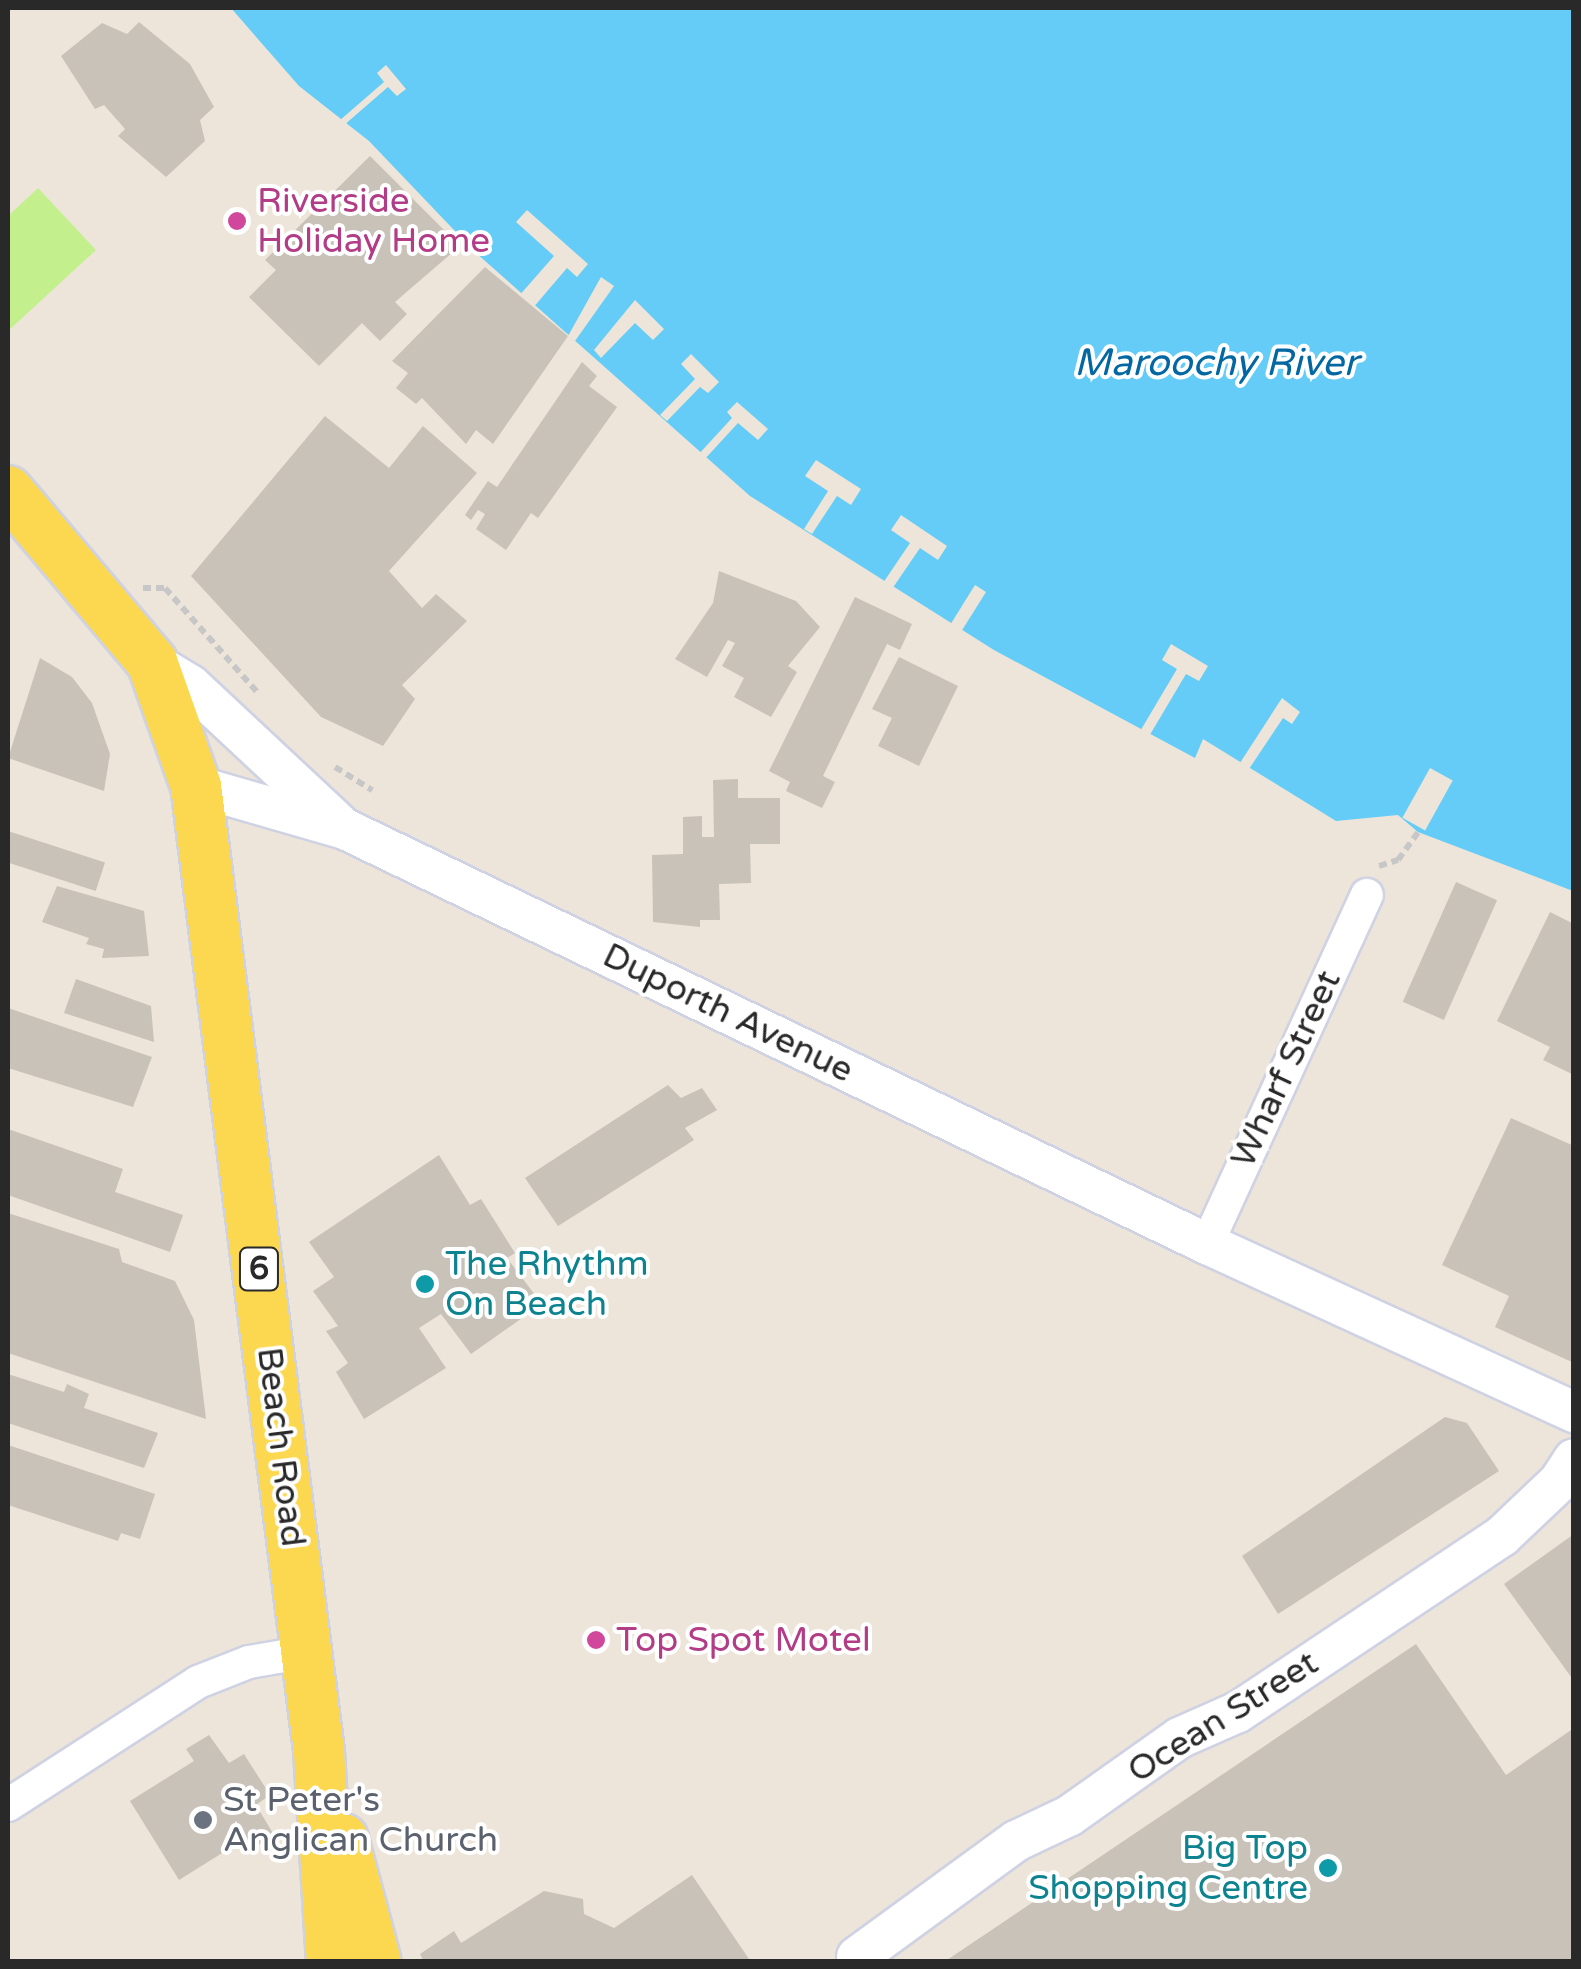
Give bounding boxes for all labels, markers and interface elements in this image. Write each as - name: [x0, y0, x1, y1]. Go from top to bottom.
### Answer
- place label: Riverside Holiday Home: [257, 180, 490, 262]
- marker: Riverside Holiday Home: [226, 210, 248, 232]
- water label: Maroochy River: [1074, 341, 1358, 387]
- street label: Duporth Avenue: [596, 934, 860, 1092]
- street label: Wharf Street: [1222, 964, 1350, 1174]
- road number: 6: [236, 1242, 282, 1296]
- place label: The Rhythm On Beach: [445, 1243, 649, 1325]
- marker: The Rhythm On Beach: [414, 1273, 436, 1295]
- street label: Beach Road: [248, 1345, 314, 1549]
- place label: Top Spot Motel: [616, 1619, 871, 1661]
- marker: Top Spot Motel: [585, 1629, 607, 1651]
- street label: Ocean Street: [1120, 1642, 1326, 1792]
- place label: St Peter's Anglican Church: [223, 1779, 498, 1861]
- marker: St Peter's Anglican Church: [192, 1809, 214, 1831]
- place label: Big Top Shopping Centre: [1028, 1827, 1308, 1909]
- marker: Big Top Shopping Centre: [1317, 1857, 1339, 1879]

